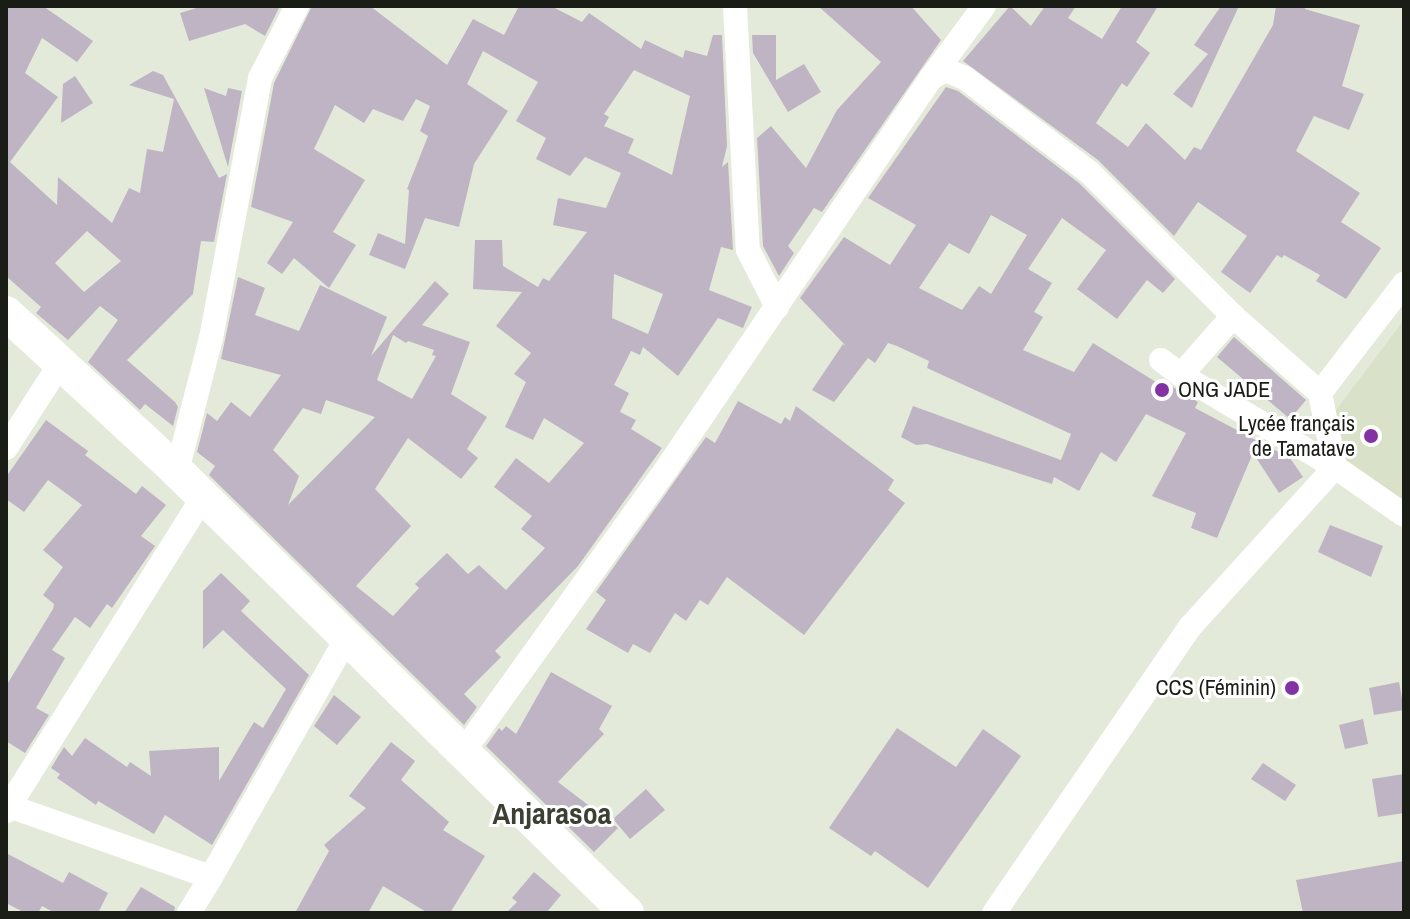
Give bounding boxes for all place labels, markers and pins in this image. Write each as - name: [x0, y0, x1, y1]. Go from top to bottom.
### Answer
- place label: ONG JADE: [1178, 377, 1270, 403]
- marker: ONG JADE: [1153, 381, 1171, 399]
- place label: Lycée français de Tamatave: [1238, 410, 1355, 462]
- marker: Lycée français de Tamatave: [1362, 427, 1380, 445]
- place label: CCS (Féminin): [1156, 675, 1276, 701]
- marker: CCS (Féminin): [1283, 679, 1301, 697]

